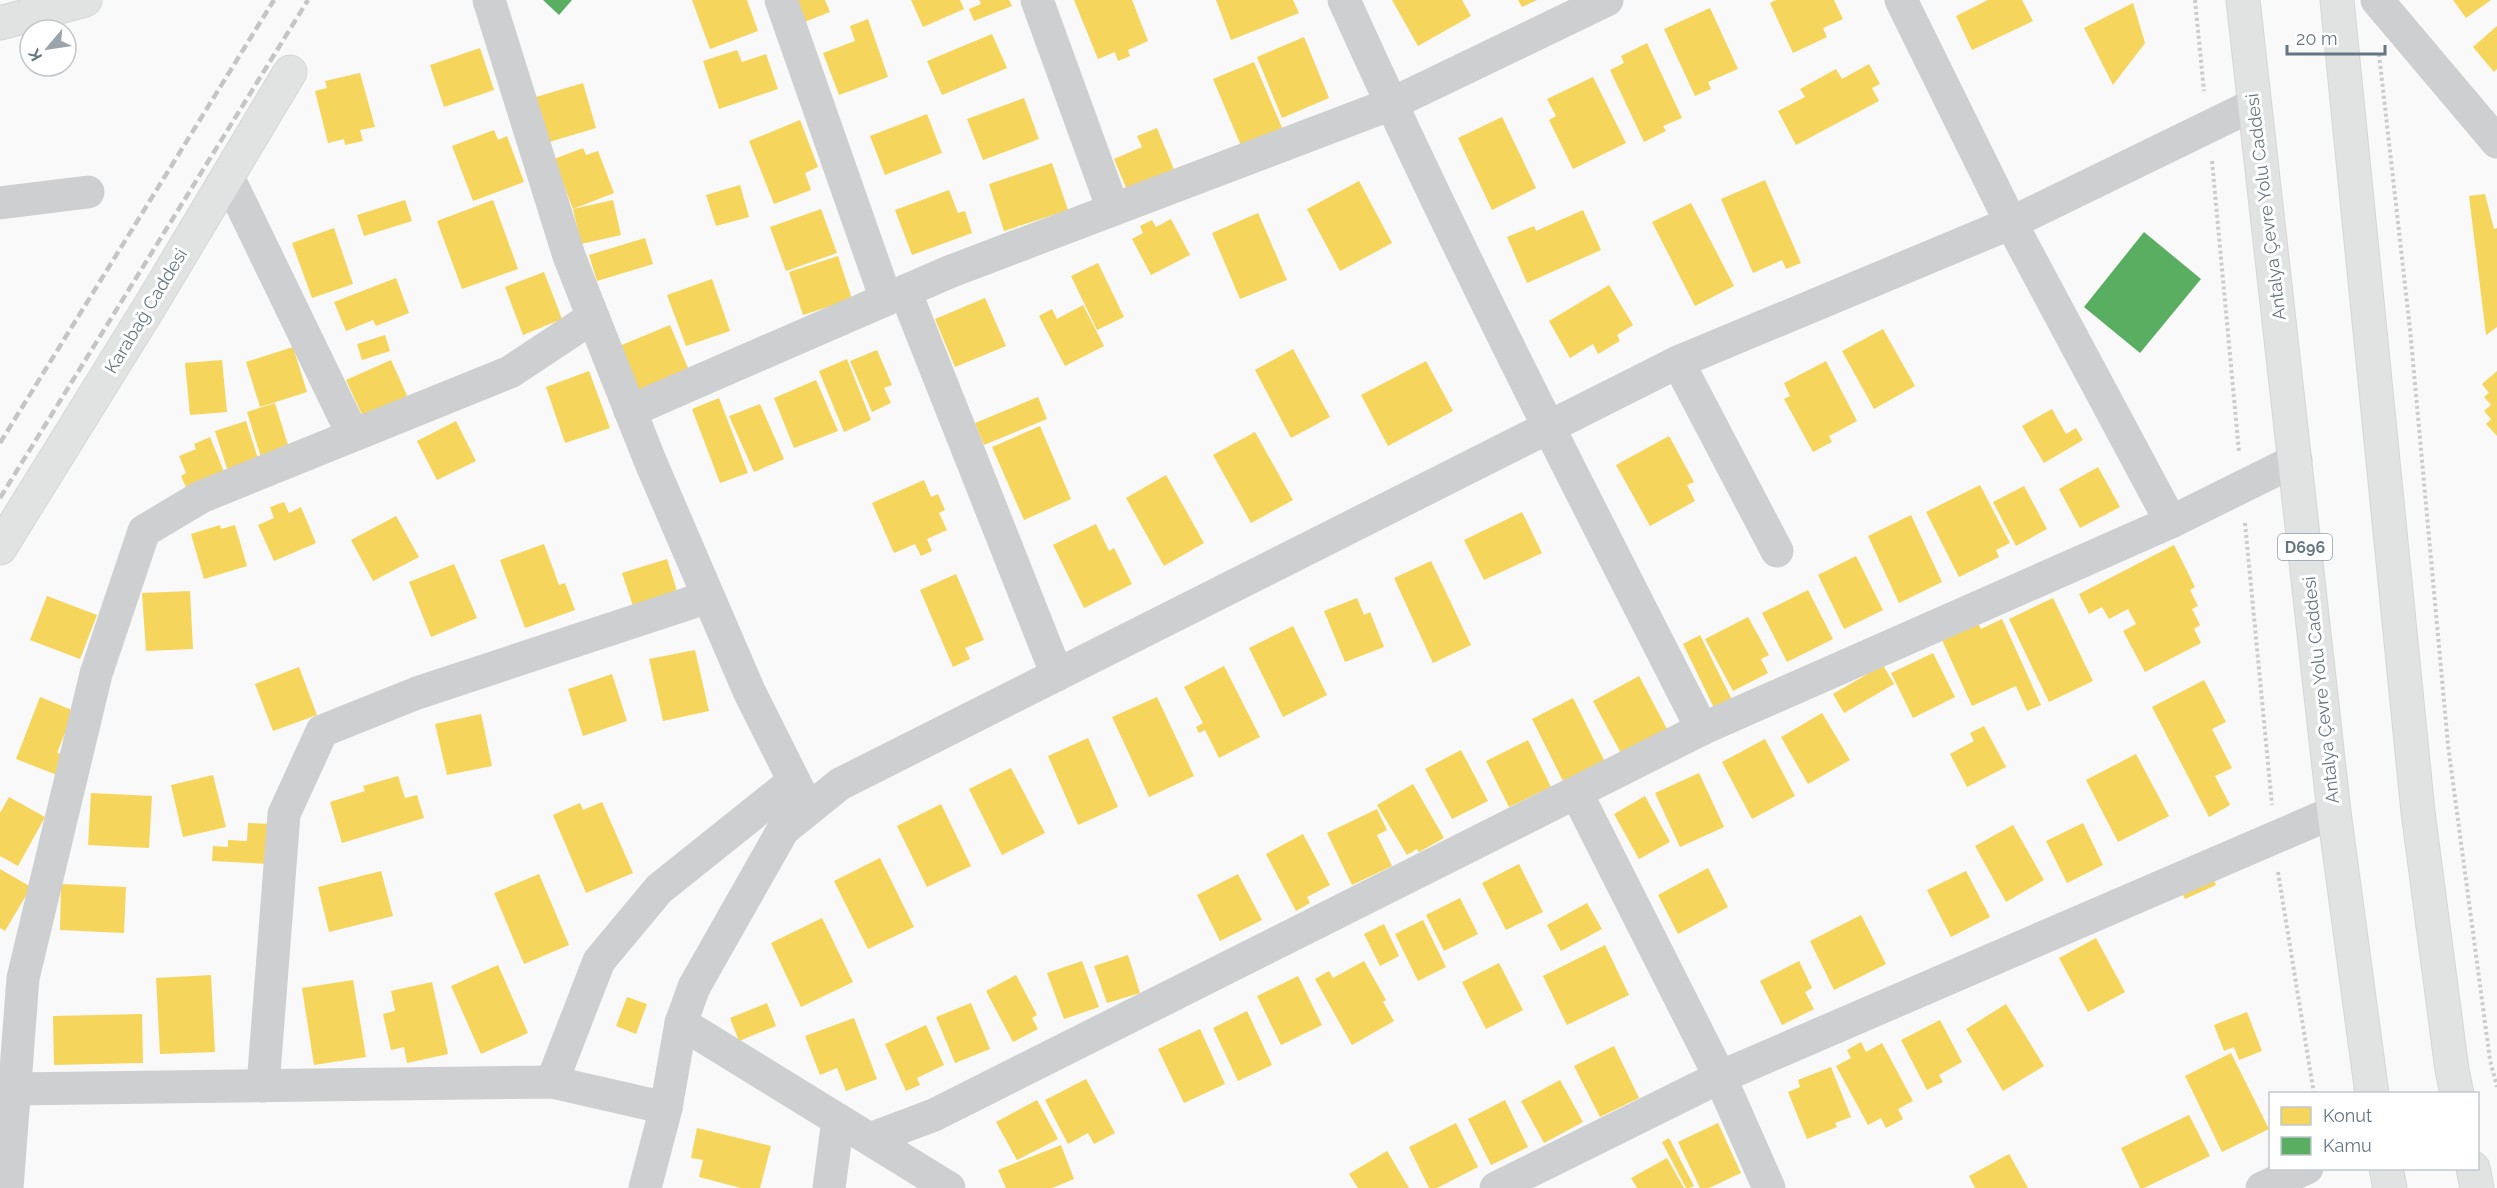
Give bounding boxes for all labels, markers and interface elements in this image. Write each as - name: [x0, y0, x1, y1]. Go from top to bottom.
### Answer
- north arrow: [18, 18, 78, 78]
- scale bar: [2287, 18, 2384, 56]
- text: 20 m: [2296, 28, 2338, 49]
- text: K: [24, 45, 46, 64]
- street label: Antalya Çevre Yolu Caddesi: [2241, 92, 2290, 322]
- street label: Karabağ Caddesi: [100, 245, 191, 377]
- road number: D696: [2278, 534, 2332, 560]
- street label: Antalya Çevre Yolu Caddesi: [2298, 575, 2343, 805]
- legend: [2269, 1092, 2479, 1170]
- text: Konut: [2323, 1105, 2372, 1126]
- text: Kamu: [2323, 1135, 2372, 1156]

